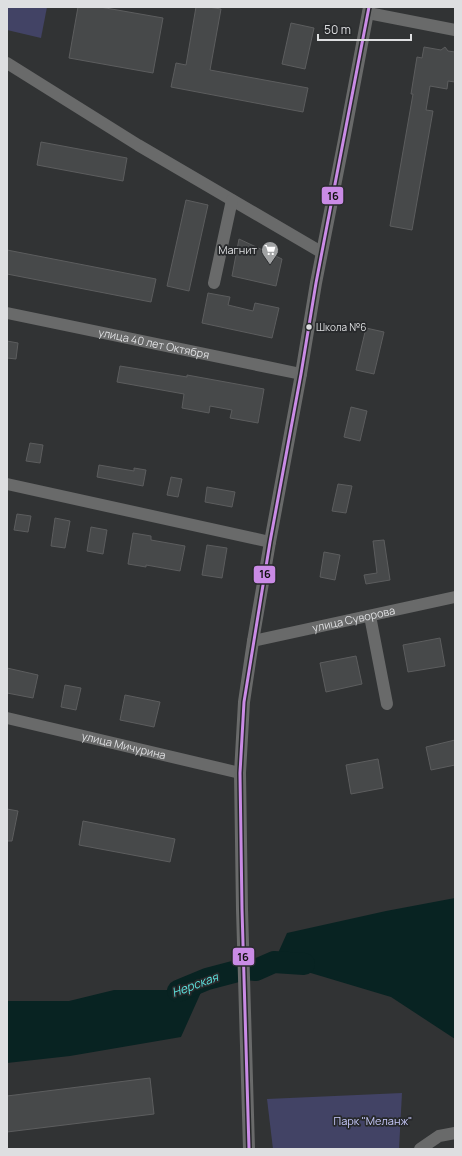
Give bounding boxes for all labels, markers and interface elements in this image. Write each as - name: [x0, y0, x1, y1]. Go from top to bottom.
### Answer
- scale bar: [318, 16, 411, 42]
- text: 50 m: [324, 21, 351, 38]
- line badge: 16: [321, 186, 344, 205]
- text: 16: [327, 188, 339, 203]
- supermarket icon: Магнит: [260, 240, 280, 265]
- place label: Магнит: [218, 242, 257, 257]
- place label: Школа №6: [316, 320, 366, 334]
- marker: Школа №6: [304, 322, 314, 332]
- street label: улица 40 лет Октября: [97, 324, 211, 362]
- line badge: 16: [253, 565, 276, 584]
- text: 16: [259, 566, 271, 581]
- street label: улица Суворова: [311, 602, 396, 635]
- street label: улица Мичурина: [80, 728, 168, 762]
- line badge: 16: [232, 947, 255, 966]
- text: 16: [237, 949, 249, 964]
- water label: Нерская: [169, 968, 222, 1001]
- park label: Парк "Меланж": [334, 1113, 412, 1128]

